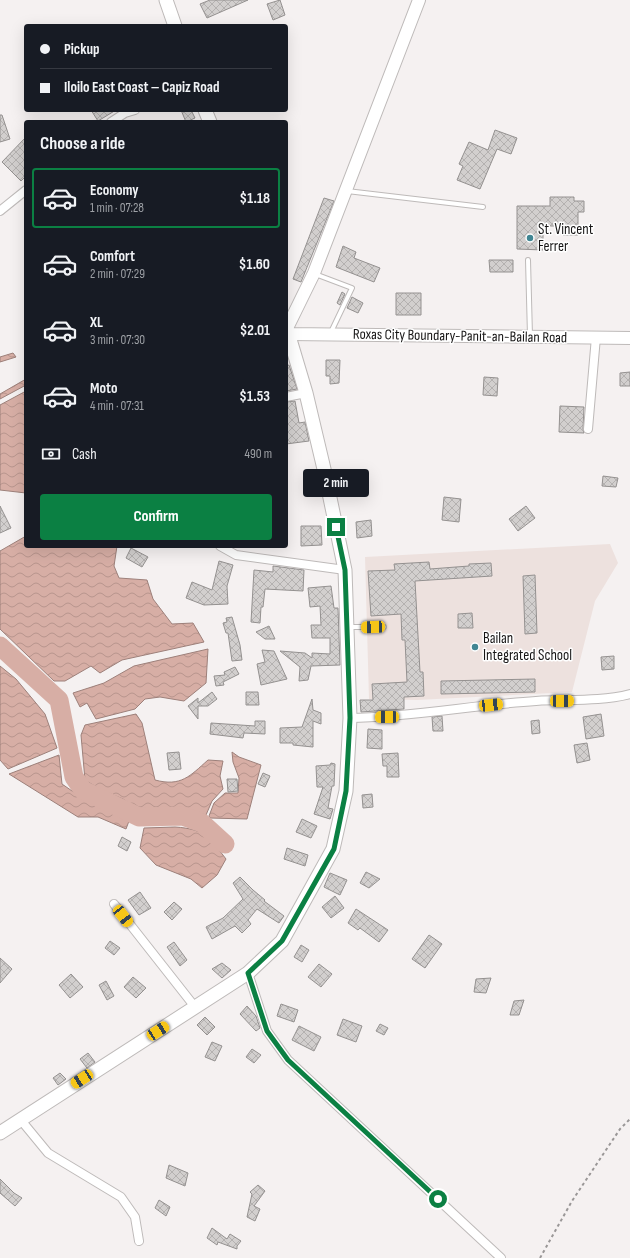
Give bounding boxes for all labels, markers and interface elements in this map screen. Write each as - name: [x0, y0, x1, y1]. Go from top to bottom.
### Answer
- text: Pickup: [64, 40, 100, 59]
- text: Iloilo East Coast – Capiz Road: [64, 78, 220, 97]
- text: Choose a ride: [40, 133, 125, 154]
- icon: car: [42, 180, 78, 216]
- text: Economy: [90, 181, 139, 200]
- text: $1.18: [240, 189, 270, 208]
- text: 1 min · 07:28: [90, 200, 144, 216]
- place label: St. Vincent Ferrer: [538, 220, 594, 256]
- marker: St. Vincent Ferrer: [525, 233, 535, 243]
- icon: car: [42, 246, 78, 282]
- text: Comfort: [90, 247, 135, 266]
- text: $1.60: [239, 255, 270, 274]
- text: 2 min · 07:29: [90, 266, 145, 282]
- icon: car: [42, 312, 78, 348]
- text: XL: [90, 313, 103, 332]
- text: $2.01: [240, 321, 270, 340]
- street label: Roxas City Boundary-Panit-an-Bailan Road: [353, 325, 567, 347]
- text: 3 min · 07:30: [90, 332, 145, 348]
- icon: car: [42, 378, 78, 414]
- text: Moto: [90, 379, 117, 398]
- text: $1.53: [239, 387, 270, 406]
- text: 4 min · 07:31: [90, 398, 144, 414]
- icon: cash: [40, 443, 62, 465]
- text: Cash: [72, 445, 97, 464]
- text: 490 m: [245, 446, 272, 462]
- callout: 2 min: [303, 469, 369, 497]
- text: 2 min: [324, 475, 348, 491]
- button: Confirm: [40, 494, 272, 540]
- route end: [327, 518, 345, 536]
- car: [361, 621, 385, 633]
- place label: Bailan Integrated School: [483, 629, 572, 665]
- marker: Bailan Integrated School: [470, 642, 480, 652]
- car: [550, 695, 574, 707]
- car: [478, 698, 504, 712]
- car: [375, 711, 399, 723]
- car: [111, 903, 135, 929]
- car: [145, 1019, 171, 1043]
- car: [69, 1067, 95, 1091]
- route start: [429, 1190, 447, 1208]

